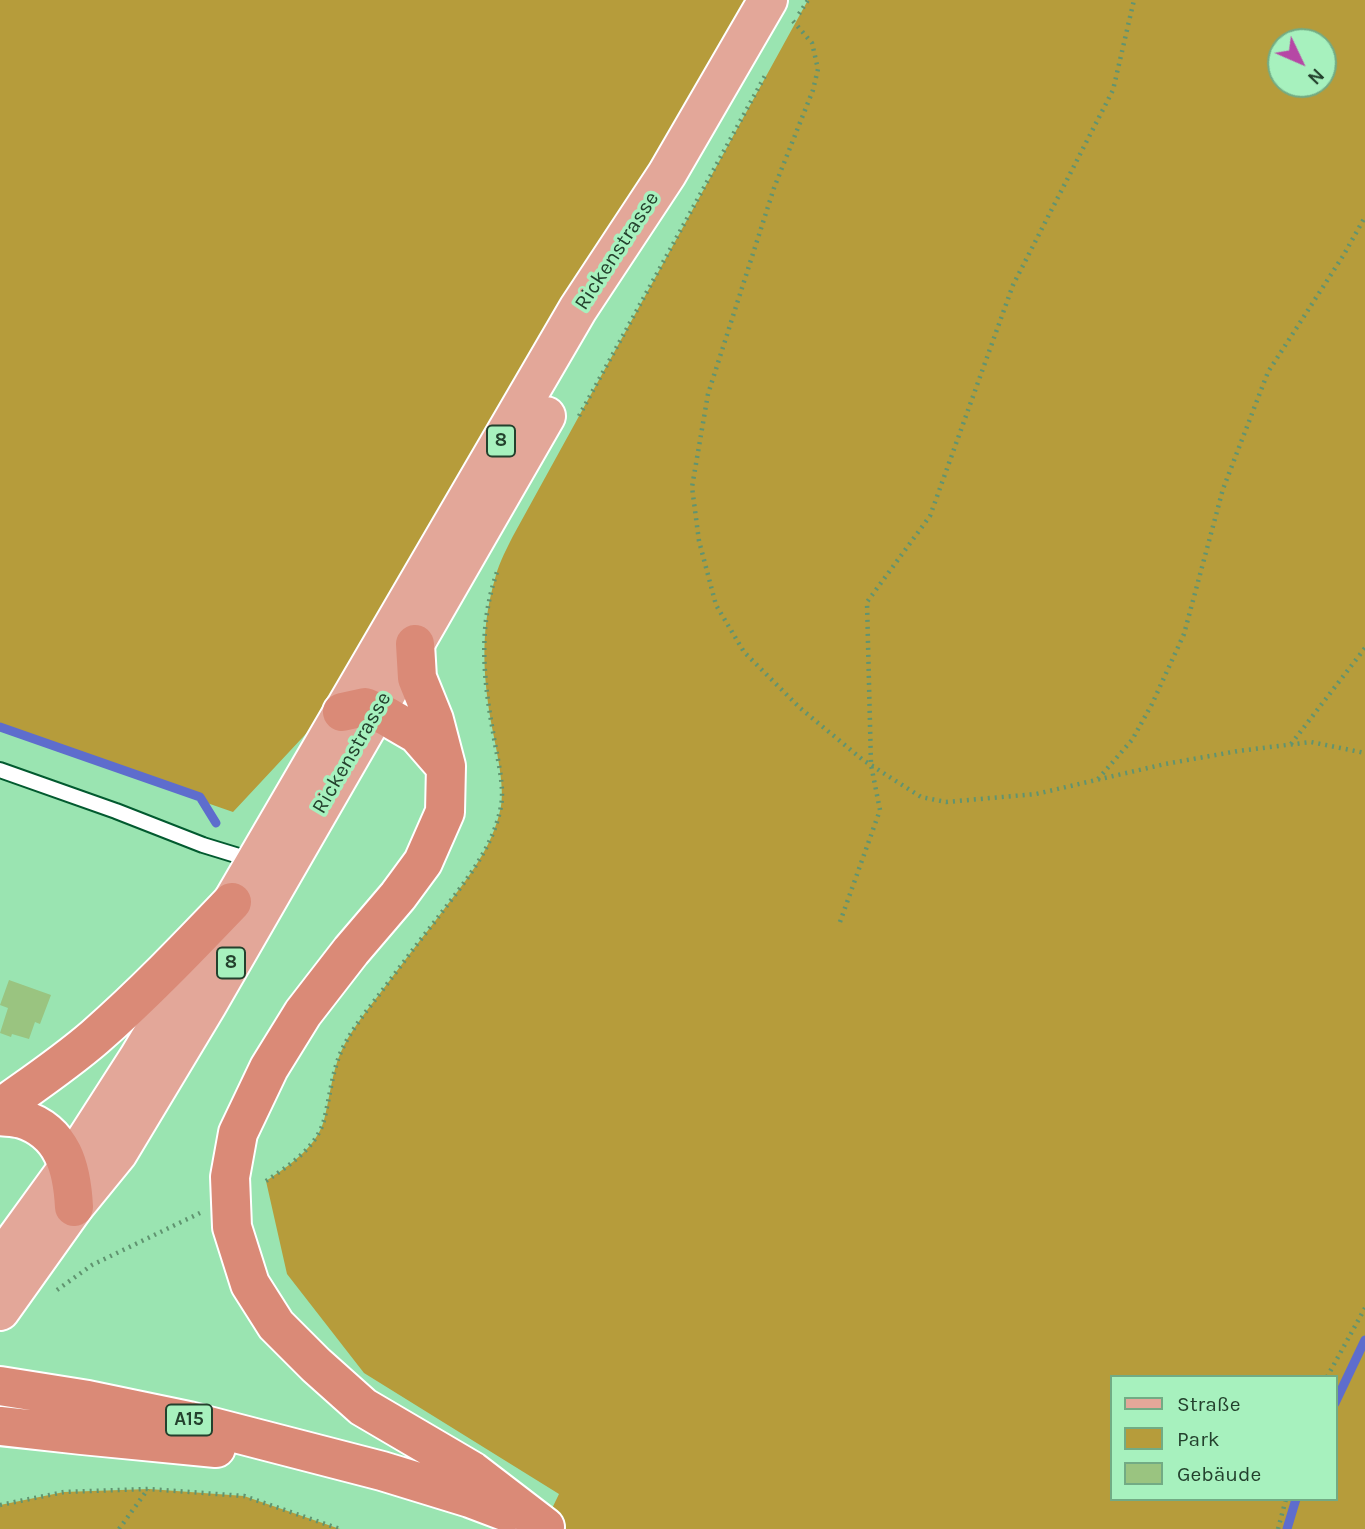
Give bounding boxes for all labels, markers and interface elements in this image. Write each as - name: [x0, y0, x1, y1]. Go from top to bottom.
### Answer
- north arrow: [1267, 28, 1337, 98]
- text: N: [1303, 64, 1328, 89]
- street label: Rickenstrasse: [569, 187, 665, 315]
- road number: 8: [487, 426, 515, 456]
- street label: Rickenstrasse: [307, 688, 397, 818]
- road number: 8: [217, 948, 245, 979]
- legend: [1110, 1375, 1337, 1501]
- text: Straße: [1177, 1392, 1240, 1416]
- road number: A15: [166, 1404, 212, 1436]
- text: Park: [1177, 1427, 1220, 1451]
- text: Gebäude: [1177, 1462, 1261, 1486]

